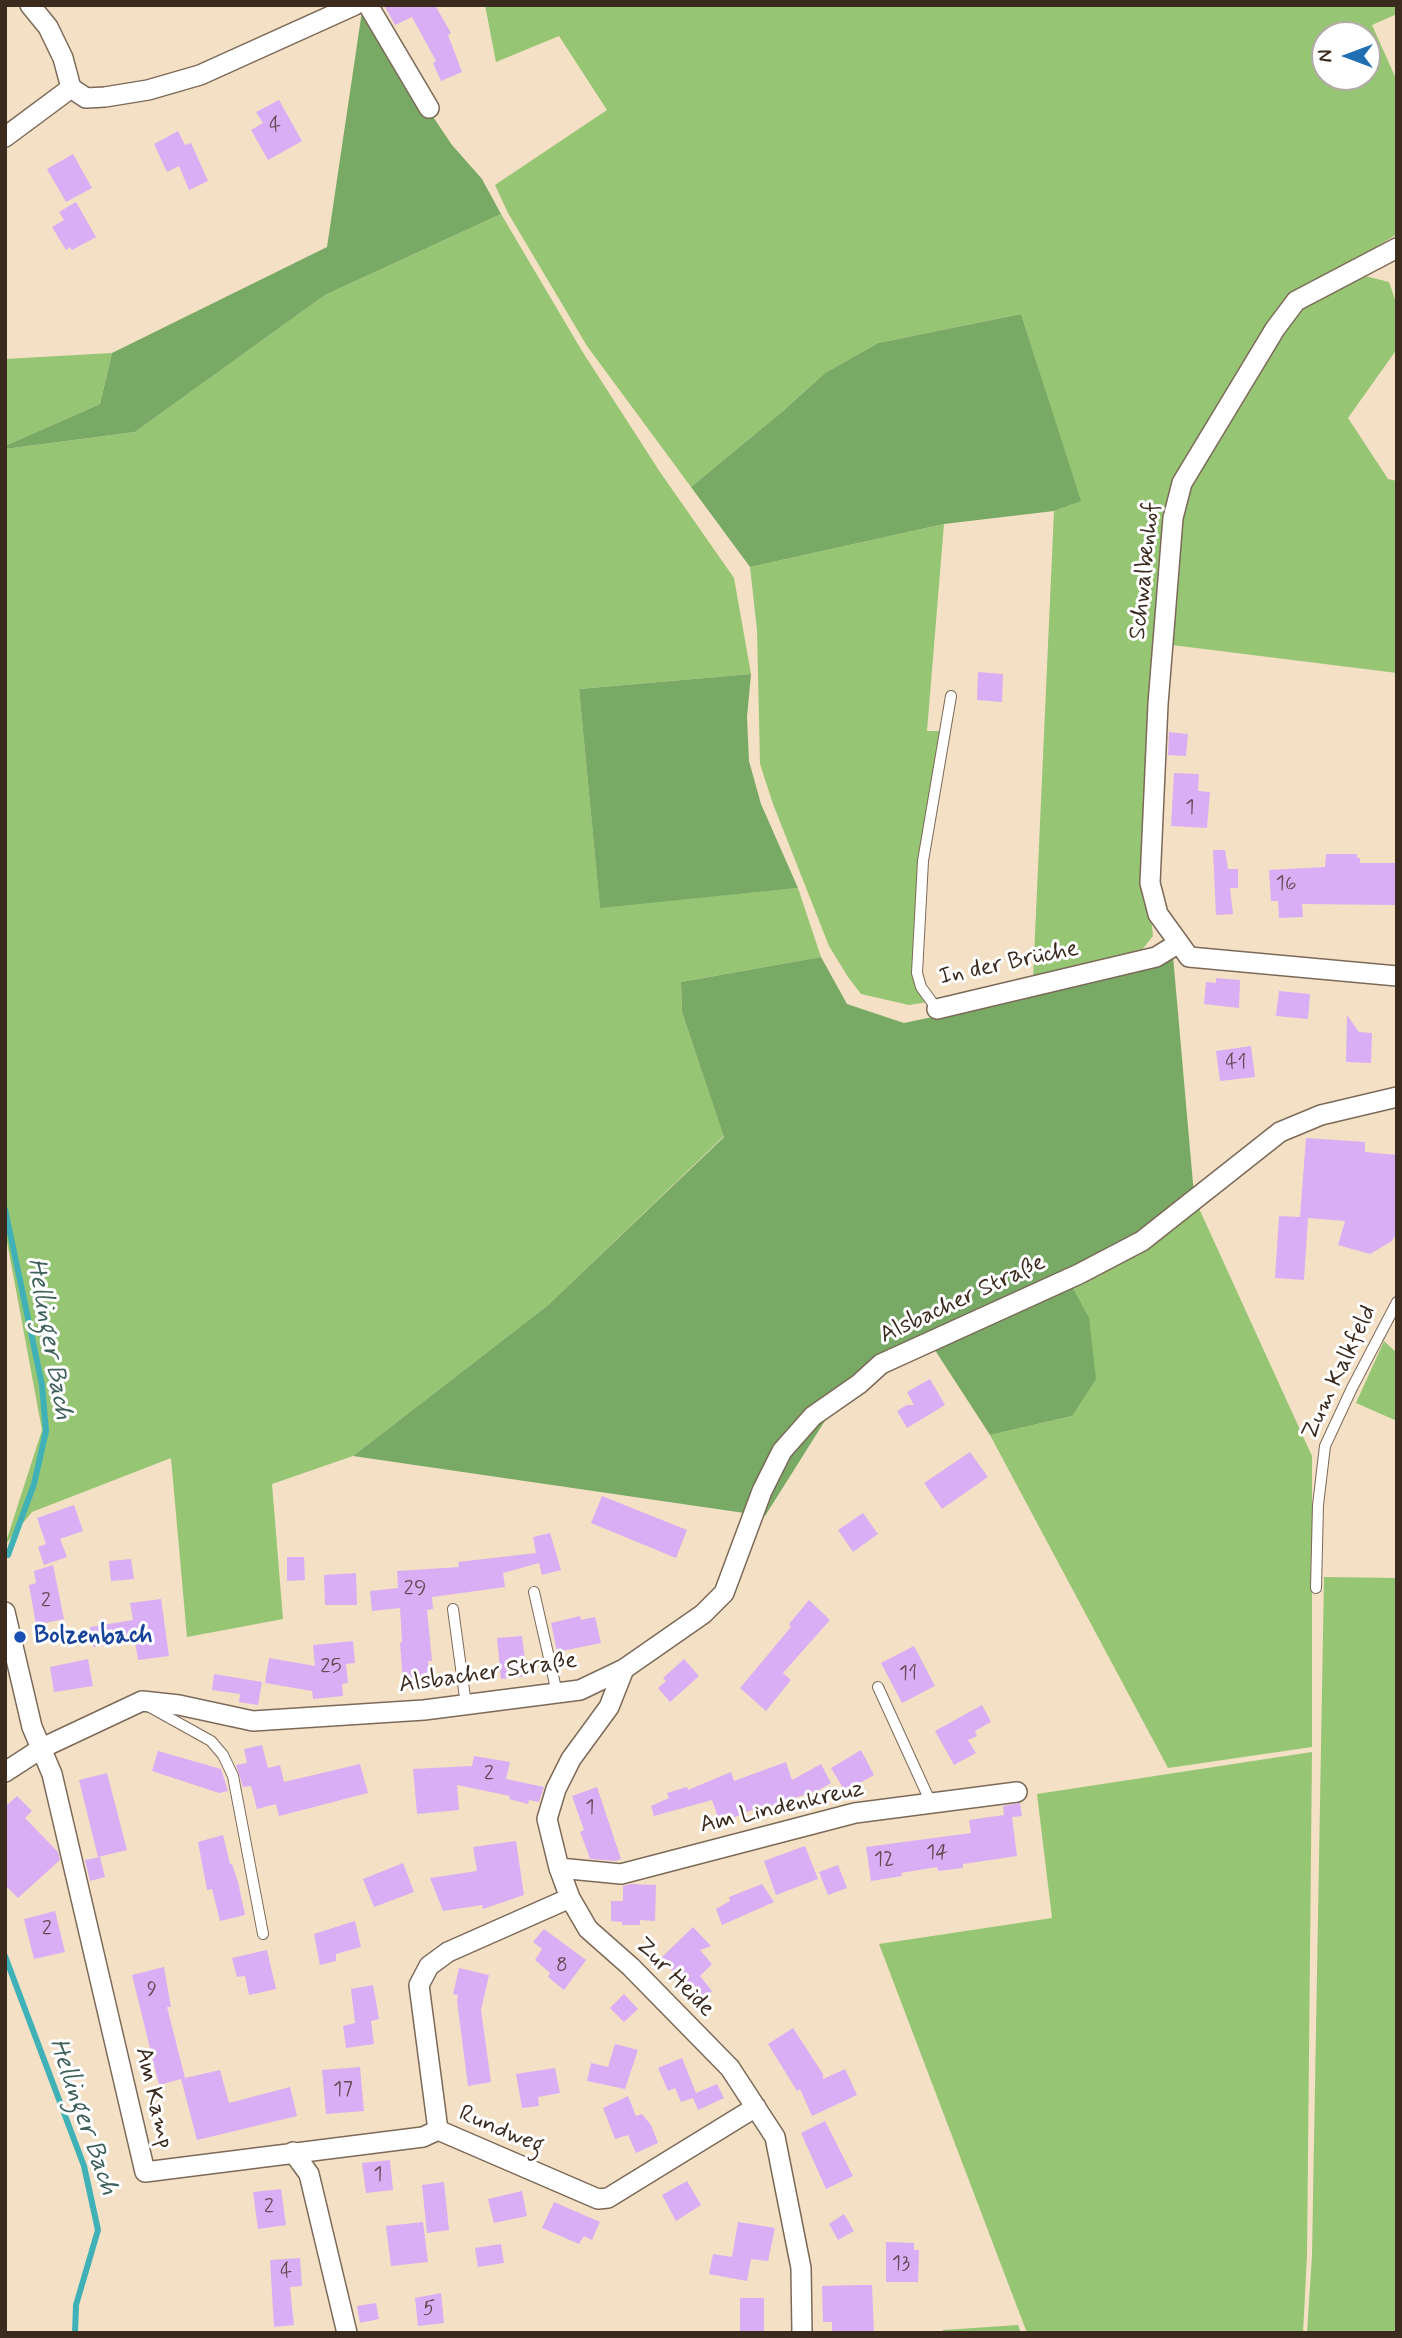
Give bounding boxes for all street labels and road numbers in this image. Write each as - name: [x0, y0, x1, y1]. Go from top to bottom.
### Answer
- street label: Schwalbenhof: [1124, 501, 1168, 641]
- street label: In der Brüche: [937, 935, 1081, 993]
- street label: Alsbacher Straße: [875, 1249, 1051, 1351]
- street label: Zum Kalkfeld: [1296, 1301, 1384, 1445]
- street label: Alsbacher Straße: [397, 1647, 579, 1701]
- street label: Am Lindenkreuz: [697, 1775, 867, 1841]
- street label: Zur Heide: [628, 1932, 720, 2024]
- street label: Am Kamp: [127, 2045, 179, 2151]
- street label: Rundweg: [454, 2100, 548, 2162]

